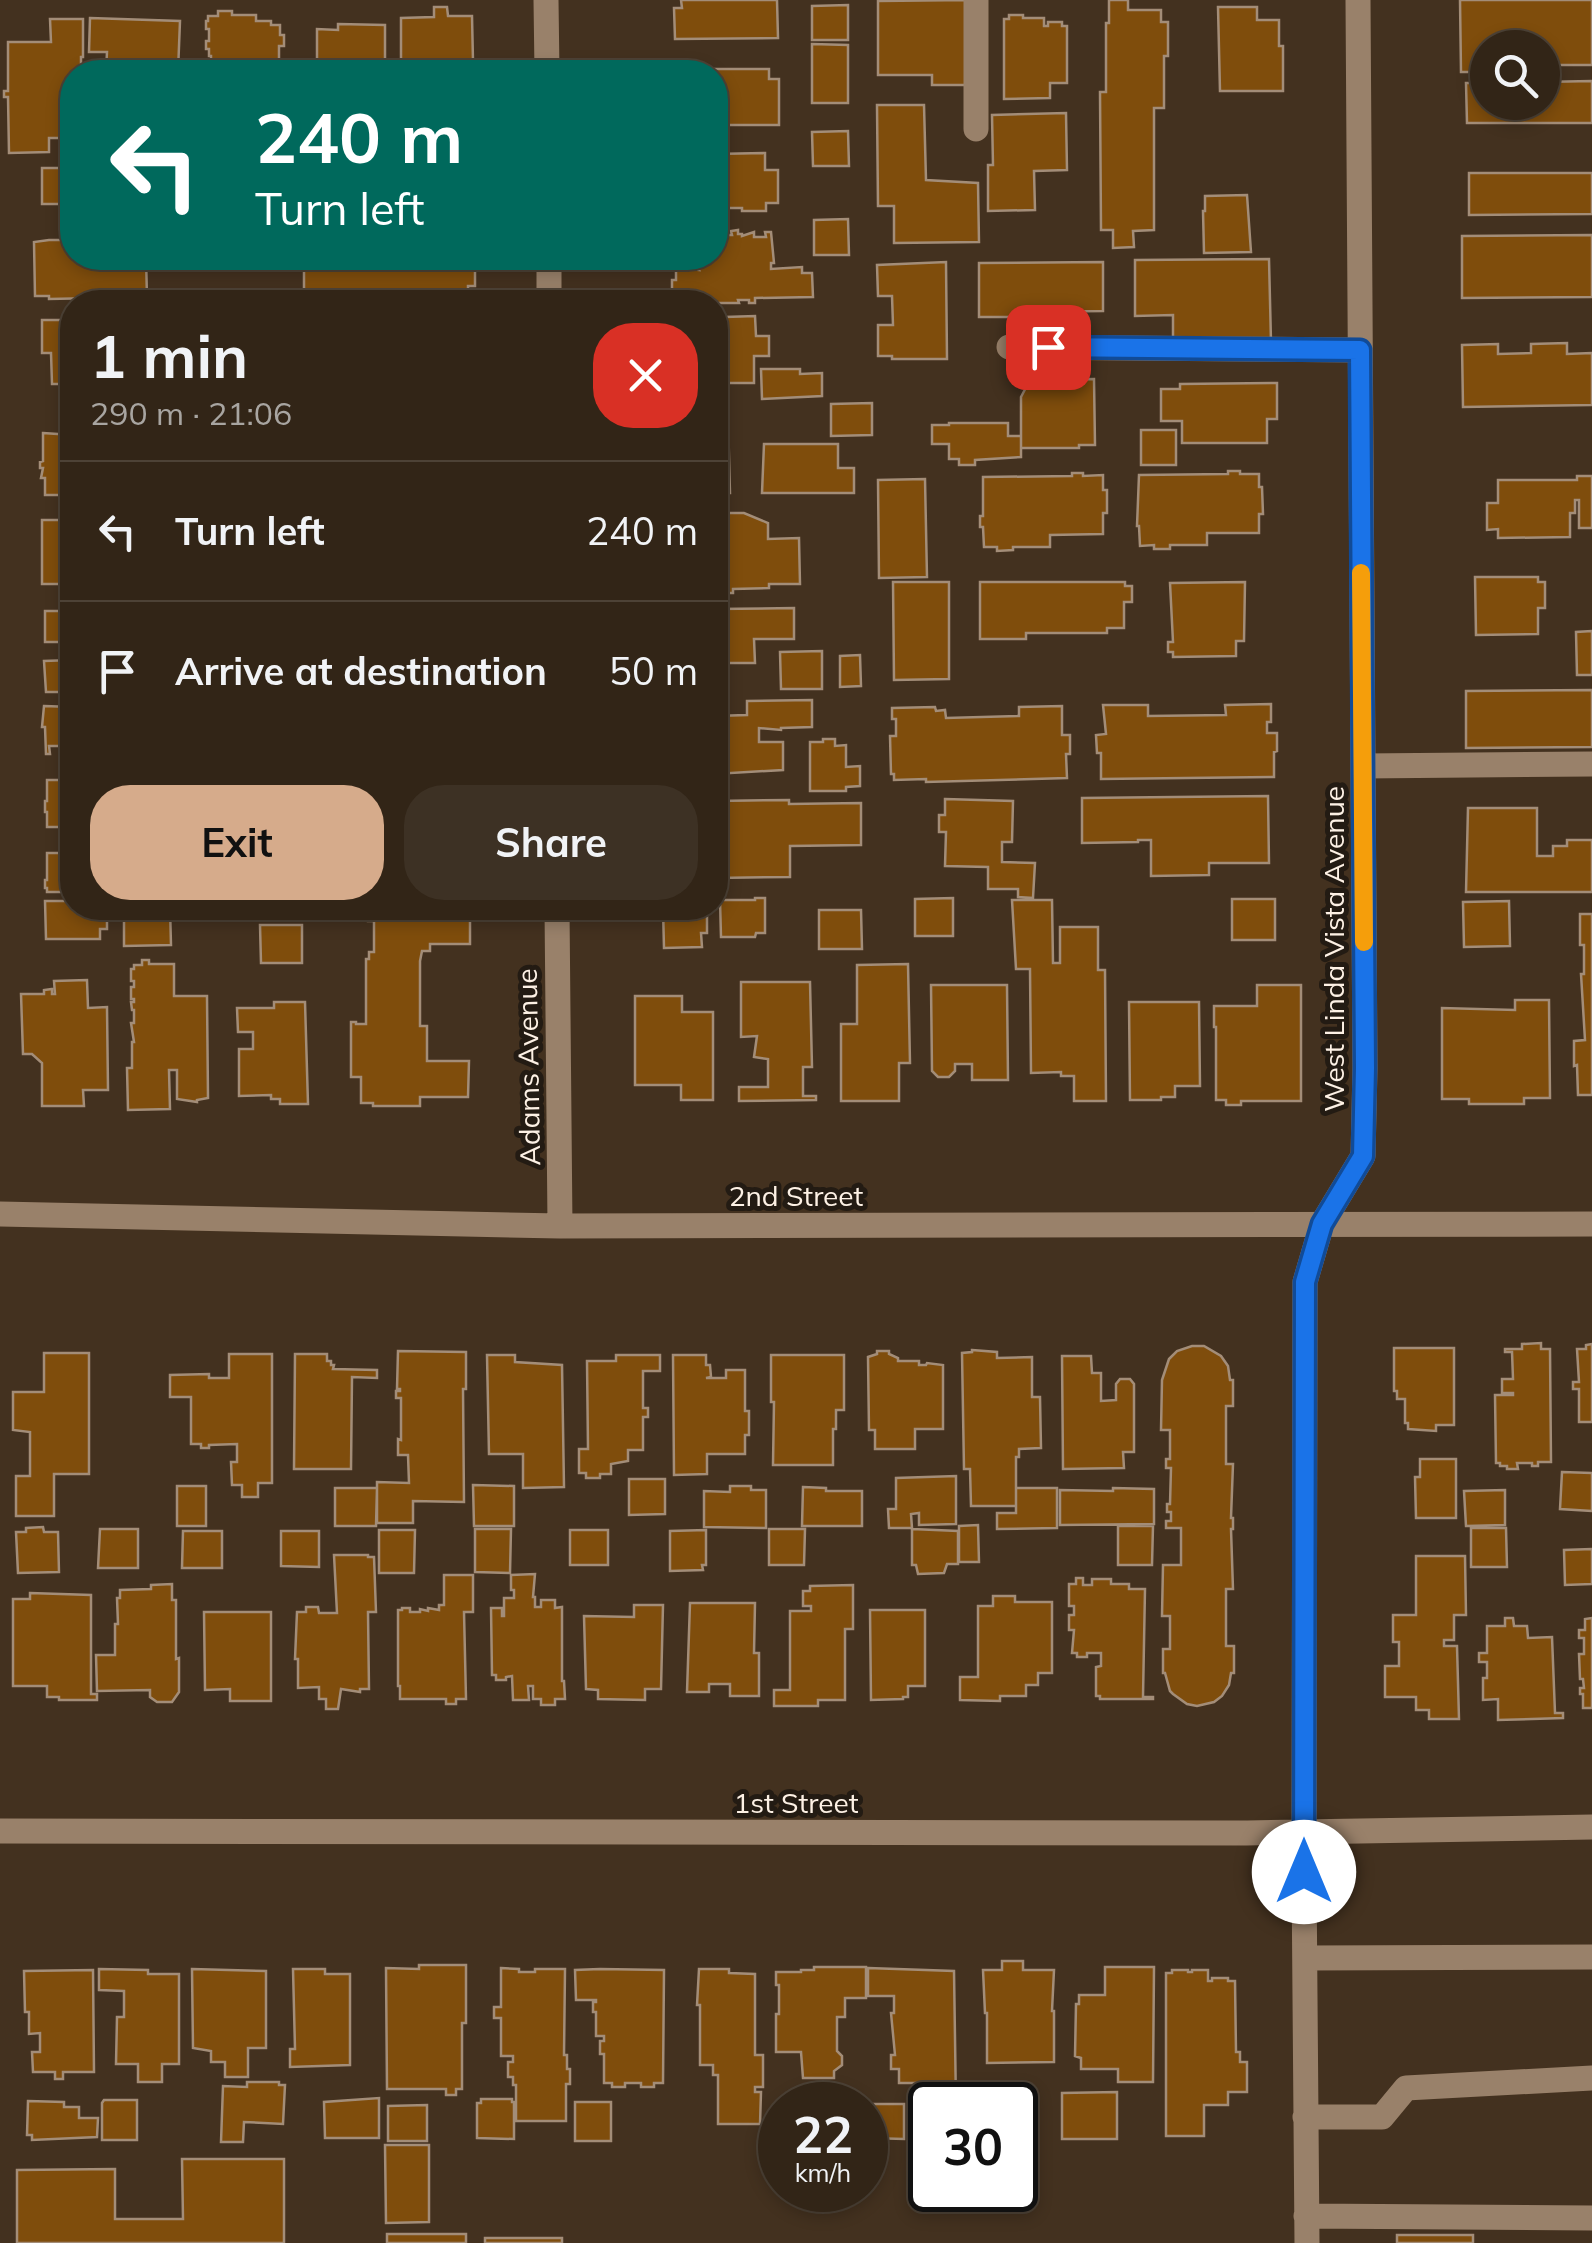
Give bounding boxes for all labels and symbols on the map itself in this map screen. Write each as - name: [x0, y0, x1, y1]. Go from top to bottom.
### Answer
- pin: [1006, 305, 1091, 390]
- street label: West Linda Vista Avenue: [1316, 786, 1351, 1112]
- street label: Adams Avenue: [509, 968, 547, 1166]
- street label: 2nd Street: [729, 1178, 864, 1213]
- street label: 1st Street: [733, 1785, 859, 1820]
- position arrow: [1252, 1820, 1356, 1924]
- speed limit sign: 30: [908, 2082, 1038, 2212]

